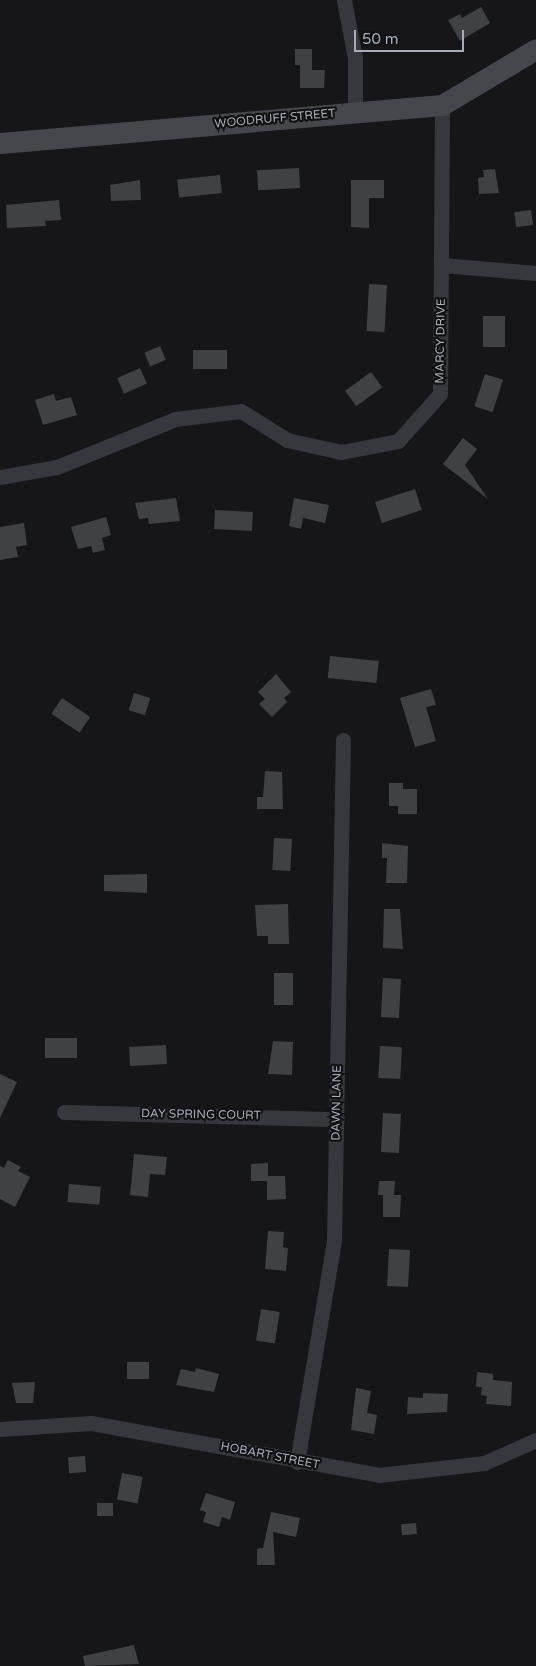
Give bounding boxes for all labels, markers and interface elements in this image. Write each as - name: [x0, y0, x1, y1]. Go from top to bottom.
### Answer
- scale bar: [356, 20, 466, 52]
- text: 50 m: [362, 30, 399, 48]
- street label: WOODRUFF STREET: [214, 107, 336, 131]
- street label: MARCY DRIVE: [433, 298, 449, 384]
- street label: DAWN LANE: [329, 1065, 345, 1141]
- street label: DAY SPRING COURT: [141, 1107, 261, 1123]
- street label: HOBART STREET: [219, 1439, 321, 1473]

